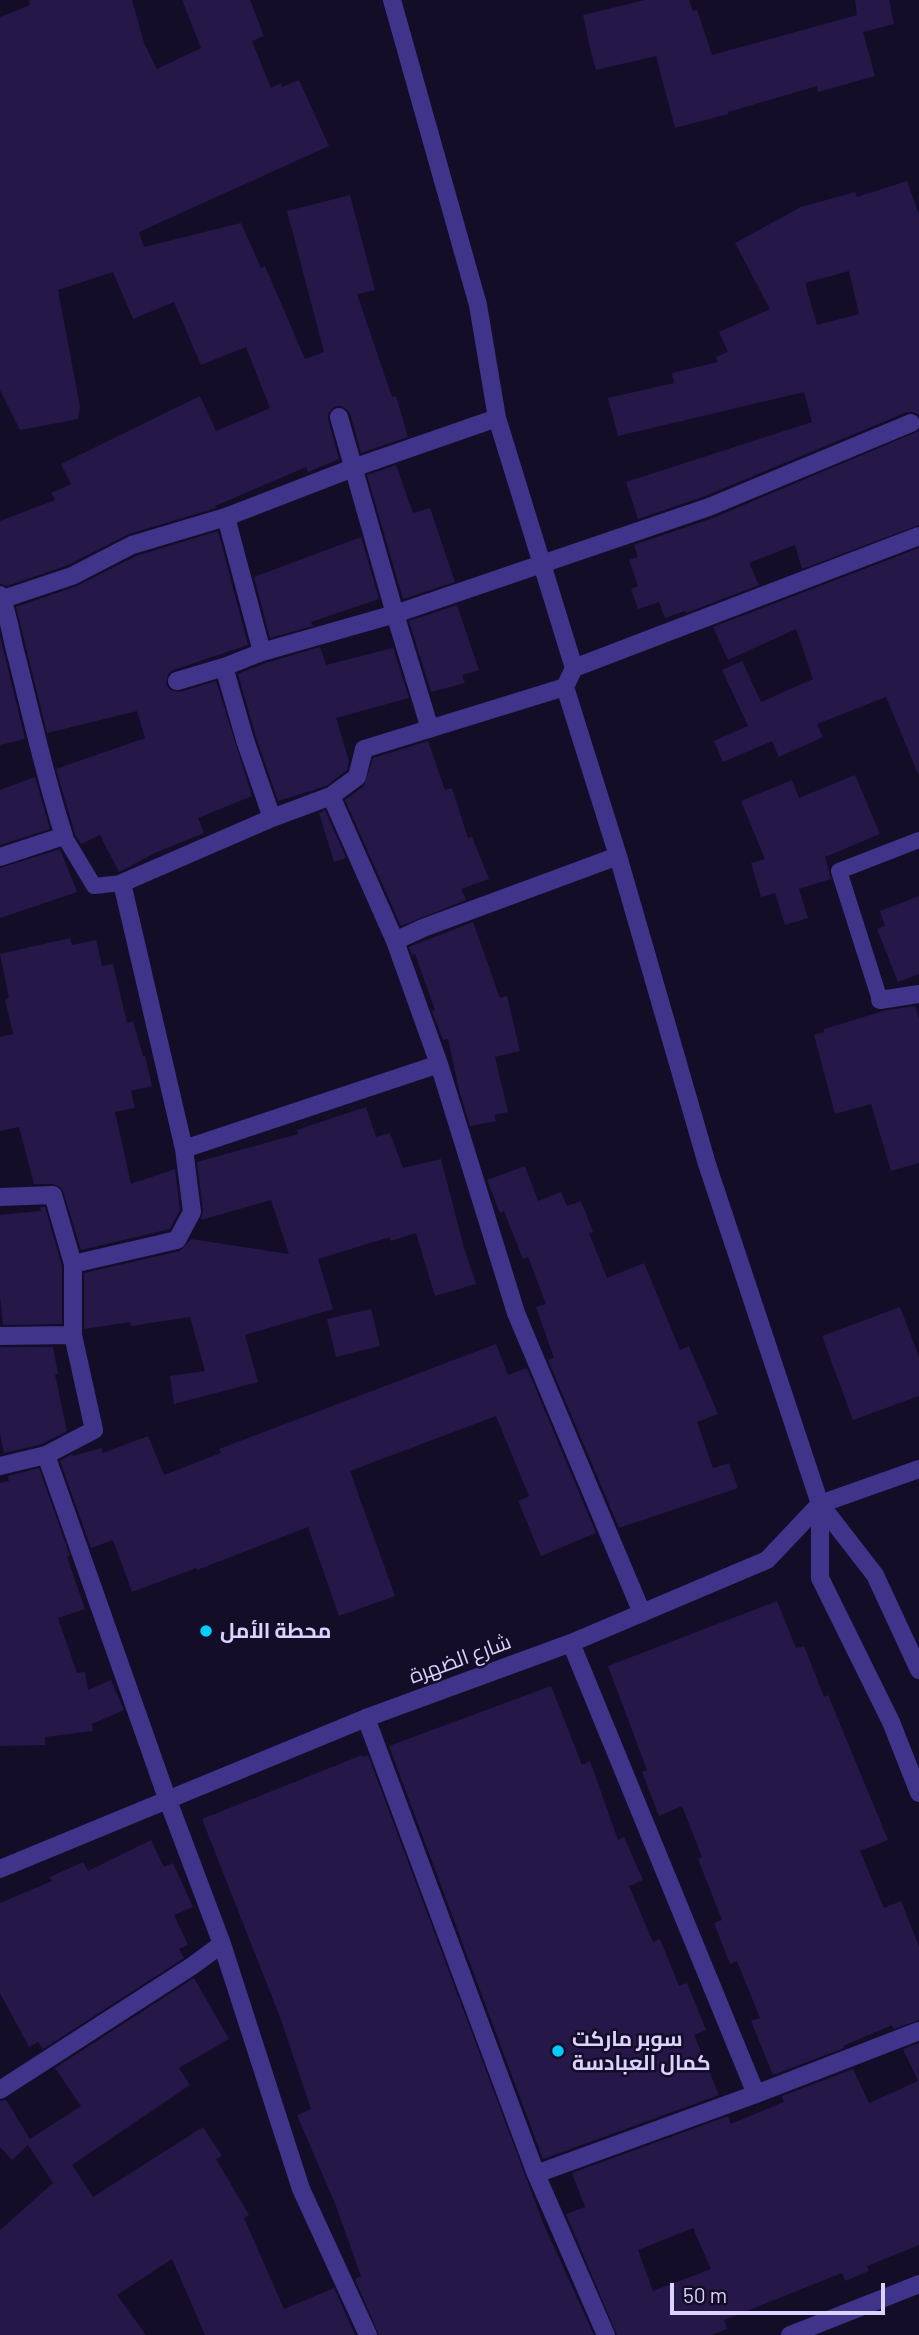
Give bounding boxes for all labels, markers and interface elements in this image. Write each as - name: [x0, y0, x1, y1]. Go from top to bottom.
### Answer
- place label: محطة الأمل: [220, 1618, 331, 1644]
- marker: محطة الأمل: [198, 1623, 214, 1639]
- street label: شارع الضهرة: [406, 1629, 514, 1689]
- place label: سوبر ماركت كمال العبادسة: [572, 2026, 711, 2076]
- marker: سوبر ماركت كمال العبادسة: [550, 2043, 566, 2059]
- scale bar: [674, 2268, 889, 2312]
- text: 50 m: [683, 2282, 727, 2307]

